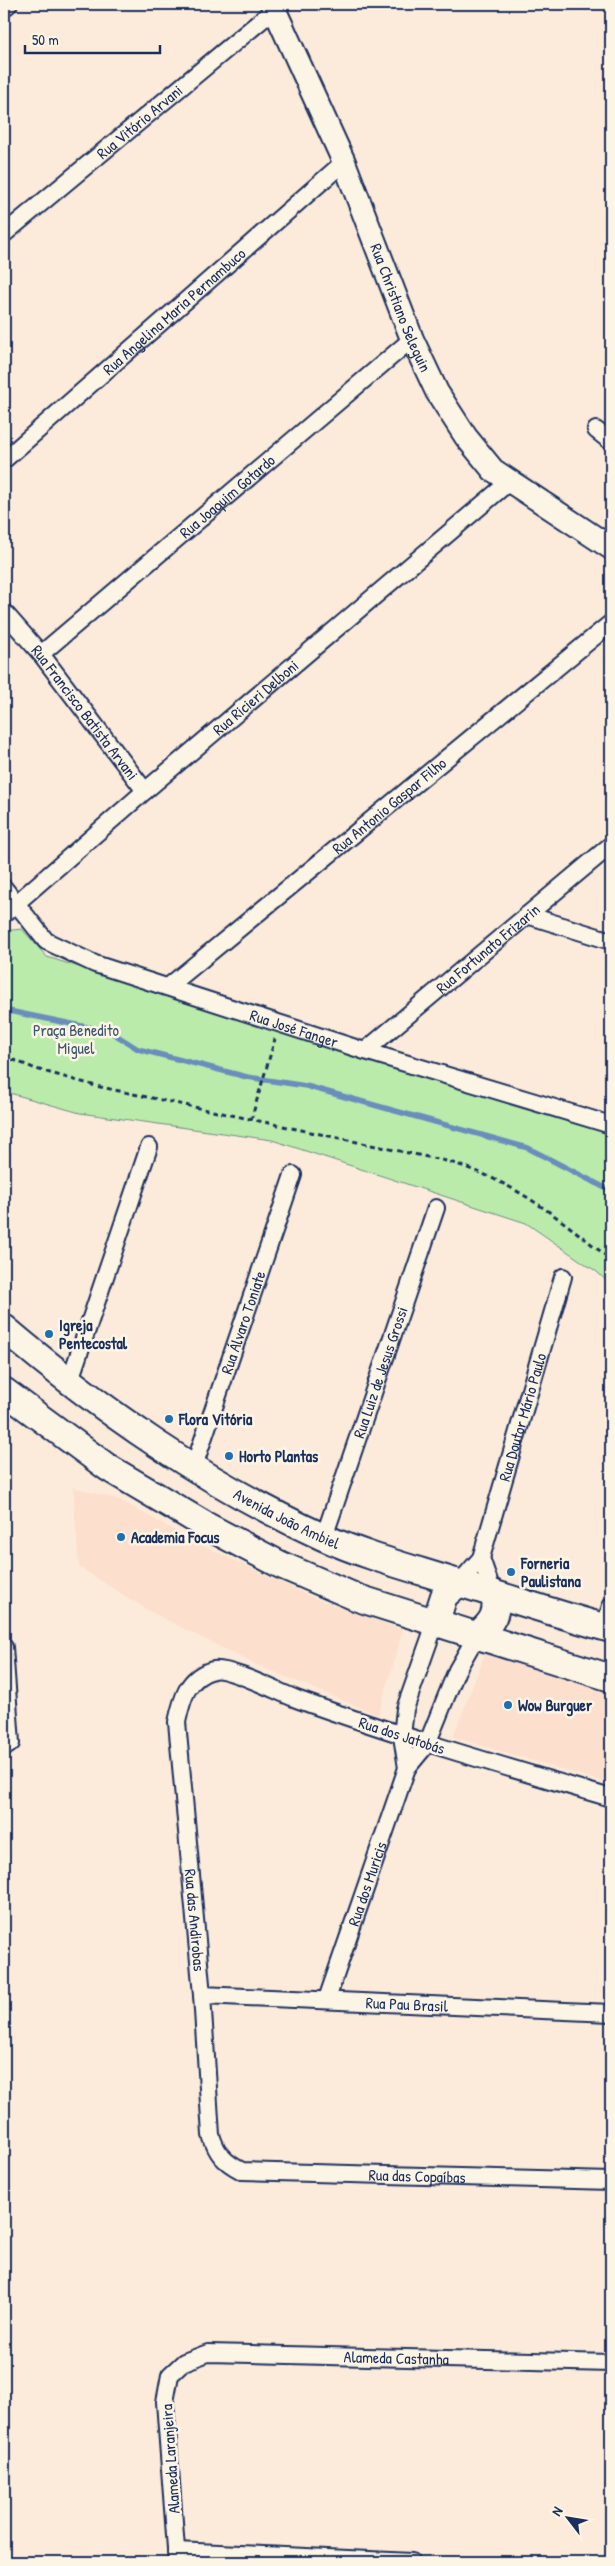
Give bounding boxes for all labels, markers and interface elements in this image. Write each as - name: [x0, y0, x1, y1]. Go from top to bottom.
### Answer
- scale bar: [25, 22, 160, 54]
- text: 50 m: [32, 29, 59, 50]
- street label: Rua Vitório Arvani: [92, 79, 187, 164]
- street label: Rua Christiano Seleguin: [365, 240, 437, 375]
- street label: Rua Angelina Maria Pernambuco: [98, 242, 250, 380]
- street label: Rua Joaquim Gotardo: [174, 449, 280, 543]
- street label: Rua Francisco Batista Arvani: [27, 640, 144, 784]
- street label: Rua Ricieri Delboni: [208, 654, 303, 740]
- street label: Rua Antonio Gaspar Filho: [327, 752, 451, 859]
- street label: Rua Fortunato Frizarin: [431, 898, 544, 998]
- street label: Rua José Fanger: [247, 1004, 341, 1053]
- park label: Praça Benedito Miguel: [33, 1019, 120, 1059]
- street label: Rua Álvaro Toniate: [215, 1267, 271, 1377]
- street label: Rua Luiz de Jesus Grossi: [348, 1304, 413, 1441]
- place label: Igreja Pentecostal: [59, 1314, 128, 1354]
- marker: Igreja Pentecostal: [43, 1328, 55, 1340]
- street label: Rua Doutor Mário Paulo: [493, 1350, 551, 1484]
- place label: Flora Vitória: [178, 1408, 253, 1430]
- marker: Flora Vitória: [163, 1413, 175, 1425]
- place label: Horto Plantas: [239, 1445, 319, 1467]
- marker: Horto Plantas: [223, 1450, 235, 1462]
- street label: Avenida João Ambiel: [230, 1483, 344, 1554]
- place label: Academia Focus: [131, 1526, 220, 1548]
- marker: Academia Focus: [115, 1531, 127, 1543]
- place label: Forneria Paulistana: [520, 1552, 581, 1592]
- marker: Forneria Paulistana: [505, 1566, 517, 1578]
- place label: Wow Burguer: [518, 1694, 593, 1717]
- marker: Wow Burguer: [502, 1699, 514, 1711]
- street label: Rua dos Jatobás: [356, 1711, 448, 1759]
- street label: Rua dos Muricis: [342, 1839, 392, 1929]
- street label: Rua das Andirobas: [180, 1868, 211, 1972]
- street label: Rua Pau Brasil: [365, 1991, 449, 2017]
- street label: Rua das Copaíbas: [368, 2163, 466, 2188]
- street label: Alameda Castanha: [343, 2345, 449, 2370]
- street label: Alameda Laranjeira: [155, 2403, 185, 2515]
- north arrow: [542, 2494, 592, 2544]
- text: N: [546, 2502, 567, 2519]

